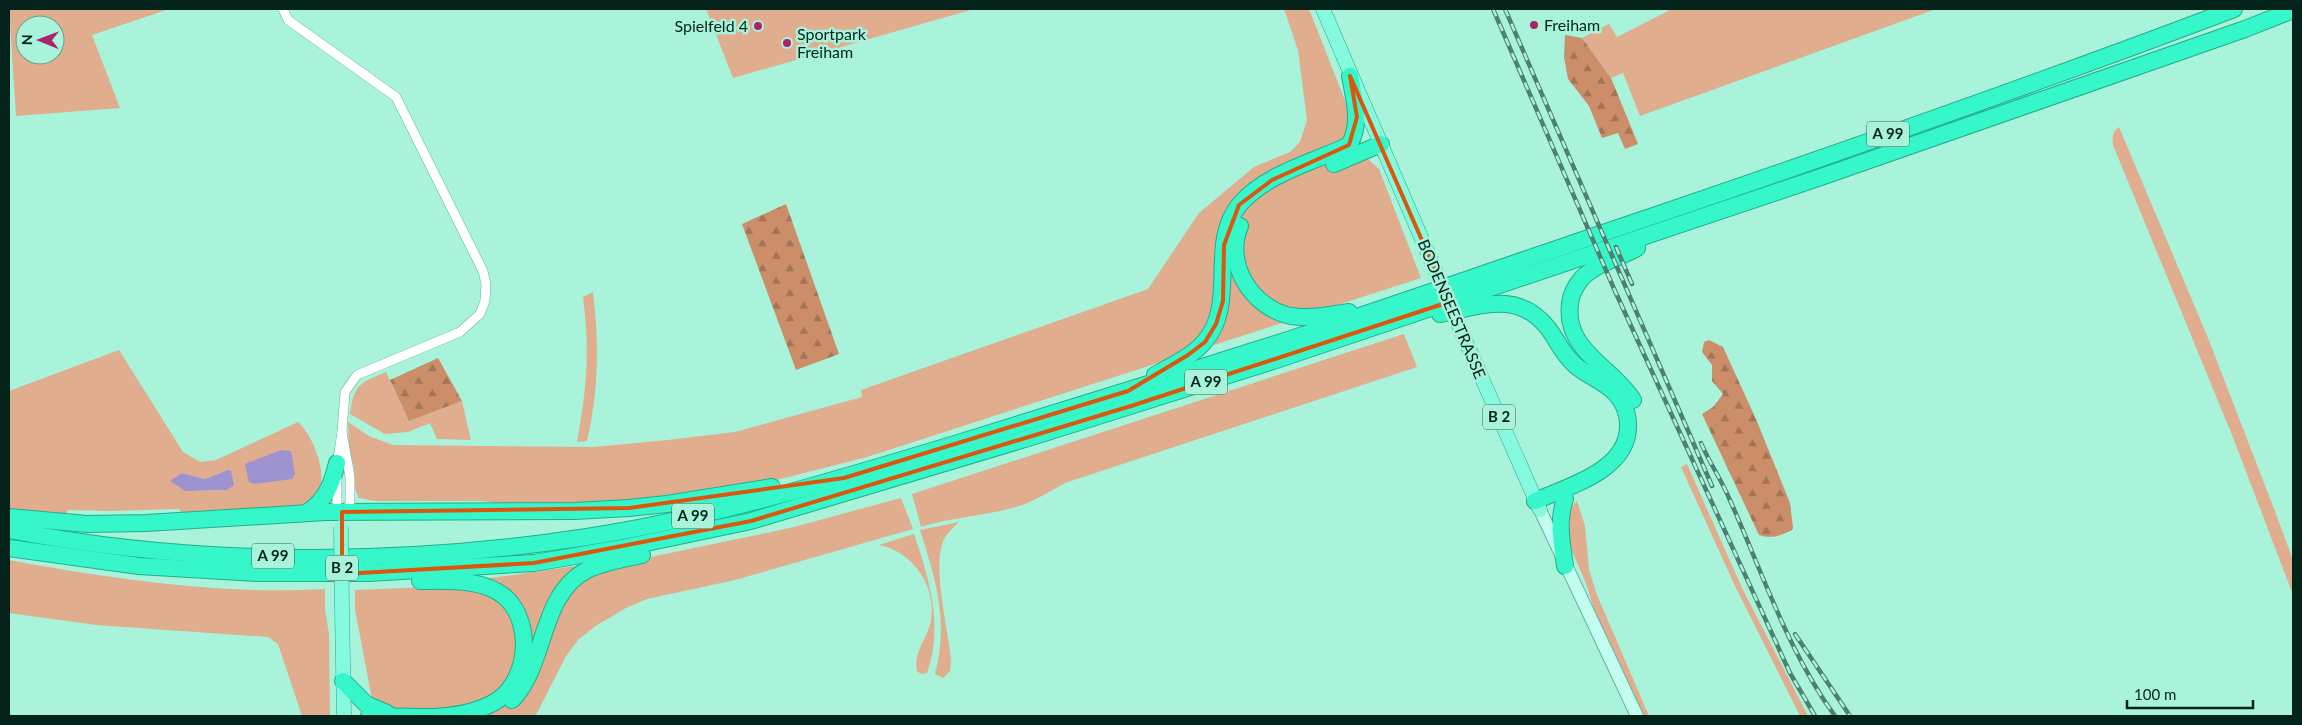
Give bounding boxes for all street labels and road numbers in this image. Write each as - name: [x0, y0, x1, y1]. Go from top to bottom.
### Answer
- road number: A 99: [1867, 122, 1909, 146]
- street label: BODENSEESTRASSE: [1415, 236, 1490, 381]
- road number: A 99: [1185, 370, 1227, 394]
- road number: B 2: [1483, 404, 1515, 430]
- road number: A 99: [672, 504, 714, 528]
- road number: A 99: [252, 544, 294, 568]
- road number: B 2: [326, 556, 358, 580]

